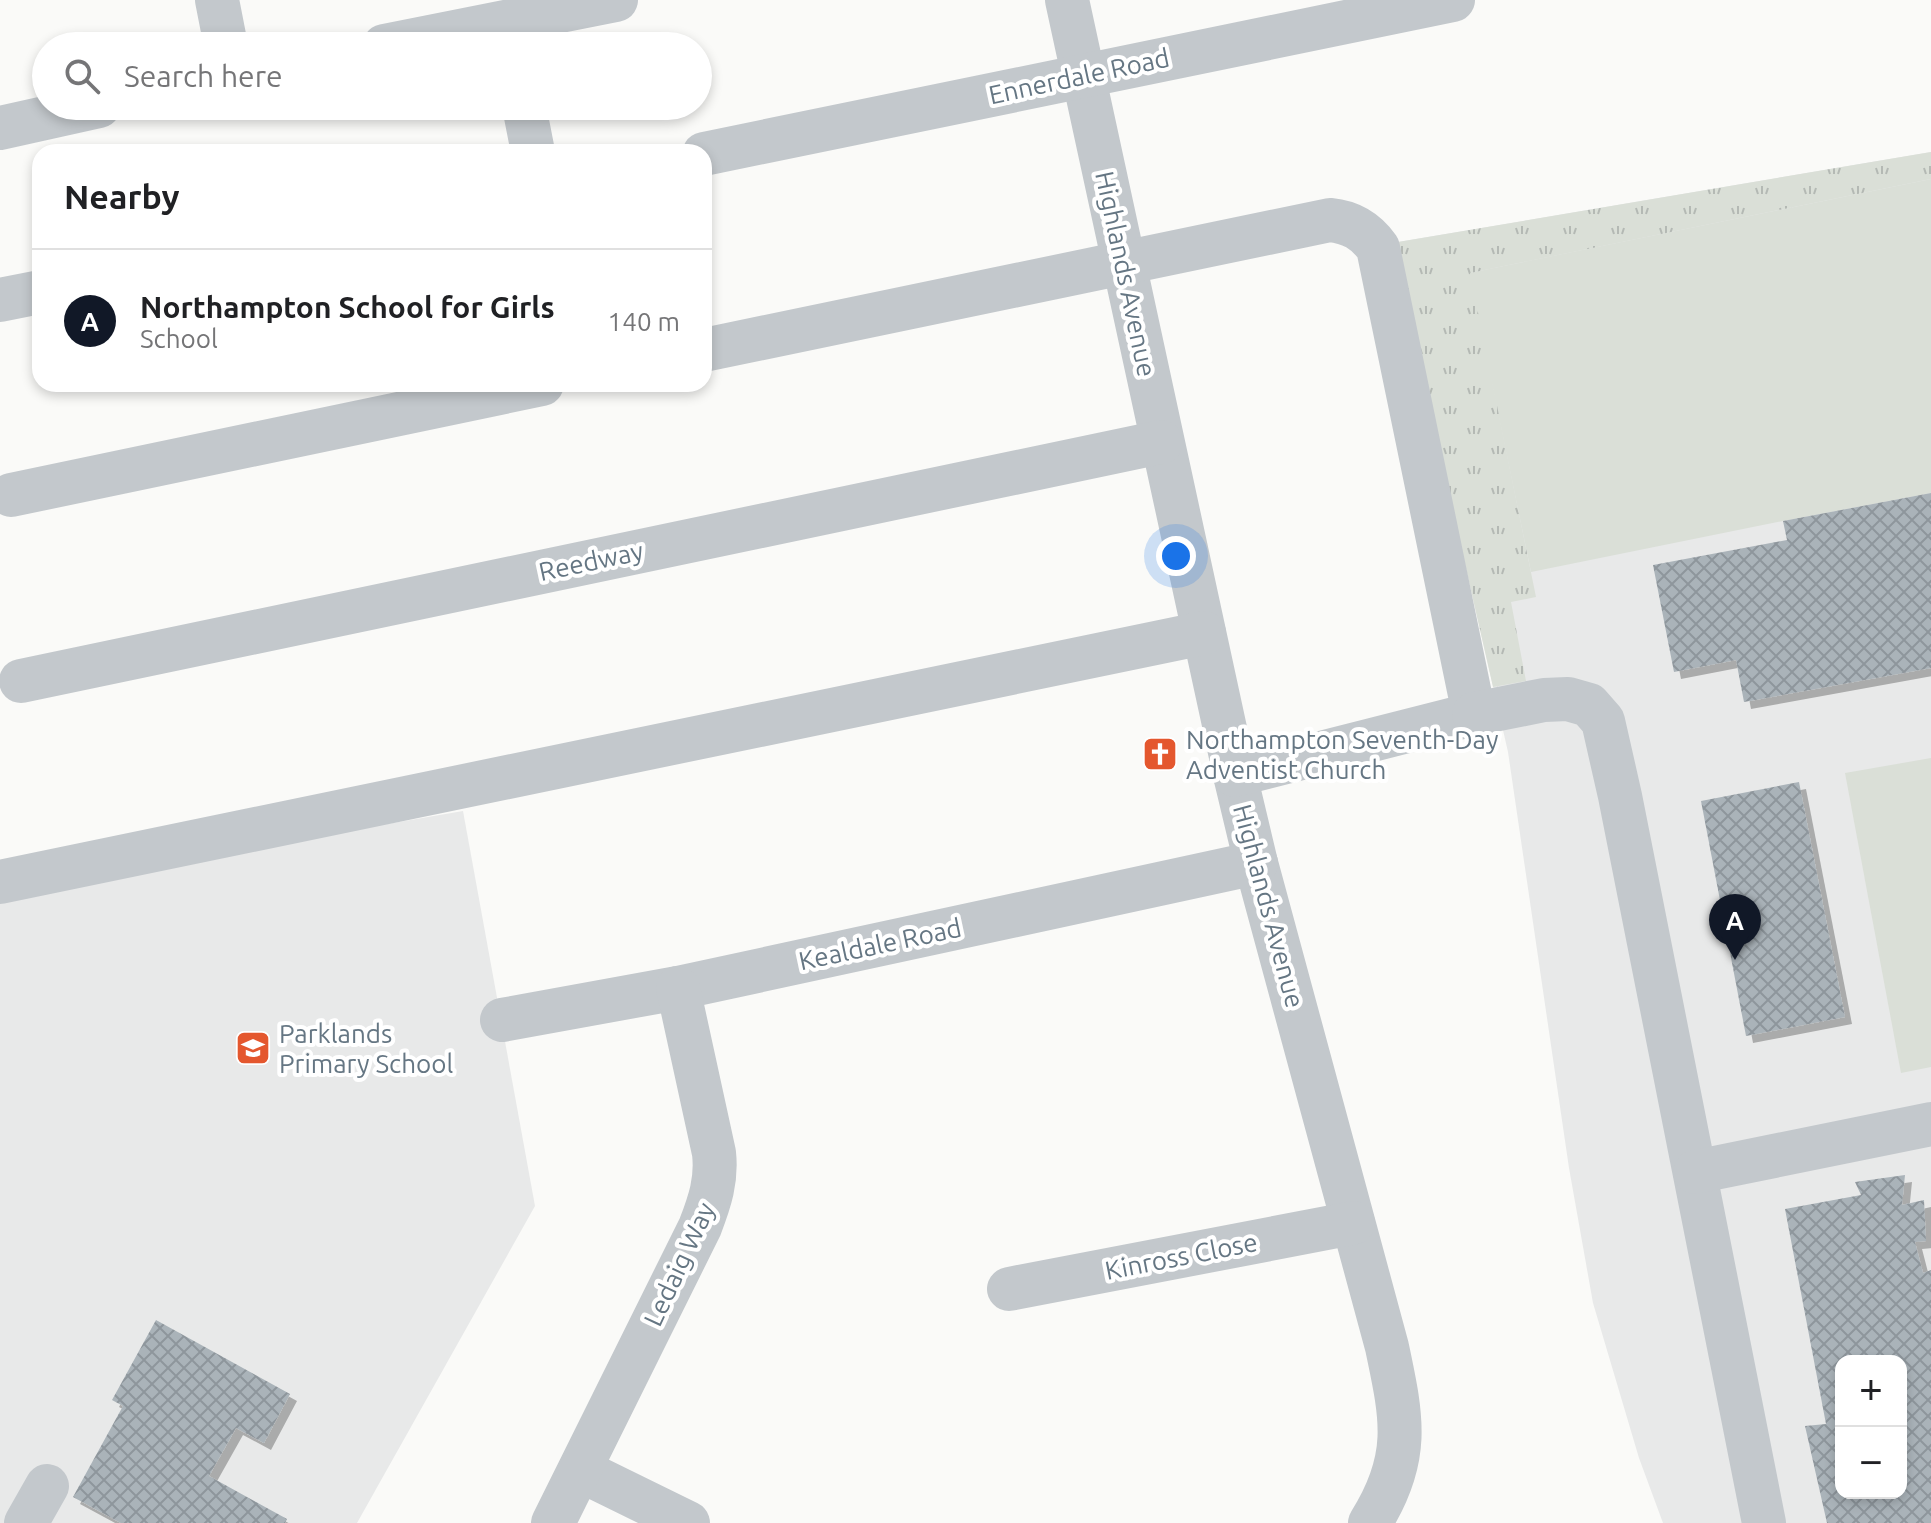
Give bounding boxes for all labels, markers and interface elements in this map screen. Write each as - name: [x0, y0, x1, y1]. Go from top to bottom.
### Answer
- search box: [32, 32, 712, 120]
- street label: Ennerdale Road: [986, 43, 1172, 109]
- icon: search: [60, 54, 104, 98]
- text: Search here: [124, 59, 283, 93]
- street label: Highlands Avenue: [1090, 169, 1162, 379]
- text: Nearby: [64, 177, 179, 215]
- text: Northampton School for Girls: [140, 290, 555, 324]
- text: A: [81, 307, 99, 336]
- text: 140 m: [608, 307, 680, 336]
- text: School: [140, 324, 218, 353]
- street label: Reedway: [536, 536, 646, 586]
- your location: [1156, 536, 1196, 576]
- place label: Northampton Seventh-Day Adventist Church: [1186, 725, 1499, 784]
- church icon: Northampton Seventh-Day Adventist Church: [1141, 735, 1179, 773]
- street label: Highlands Avenue: [1228, 801, 1310, 1011]
- pin: A: [1709, 894, 1761, 960]
- street label: Kealdale Road: [796, 913, 964, 975]
- place label: Parklands Primary School: [279, 1019, 453, 1078]
- school or university icon: Parklands Primary School: [234, 1029, 272, 1067]
- street label: Ledaig Way: [638, 1198, 720, 1330]
- street label: Kinross Close: [1102, 1227, 1260, 1285]
- map controls: [1835, 1355, 1907, 1499]
- button: +: [1835, 1355, 1907, 1427]
- button: −: [1835, 1427, 1907, 1499]

